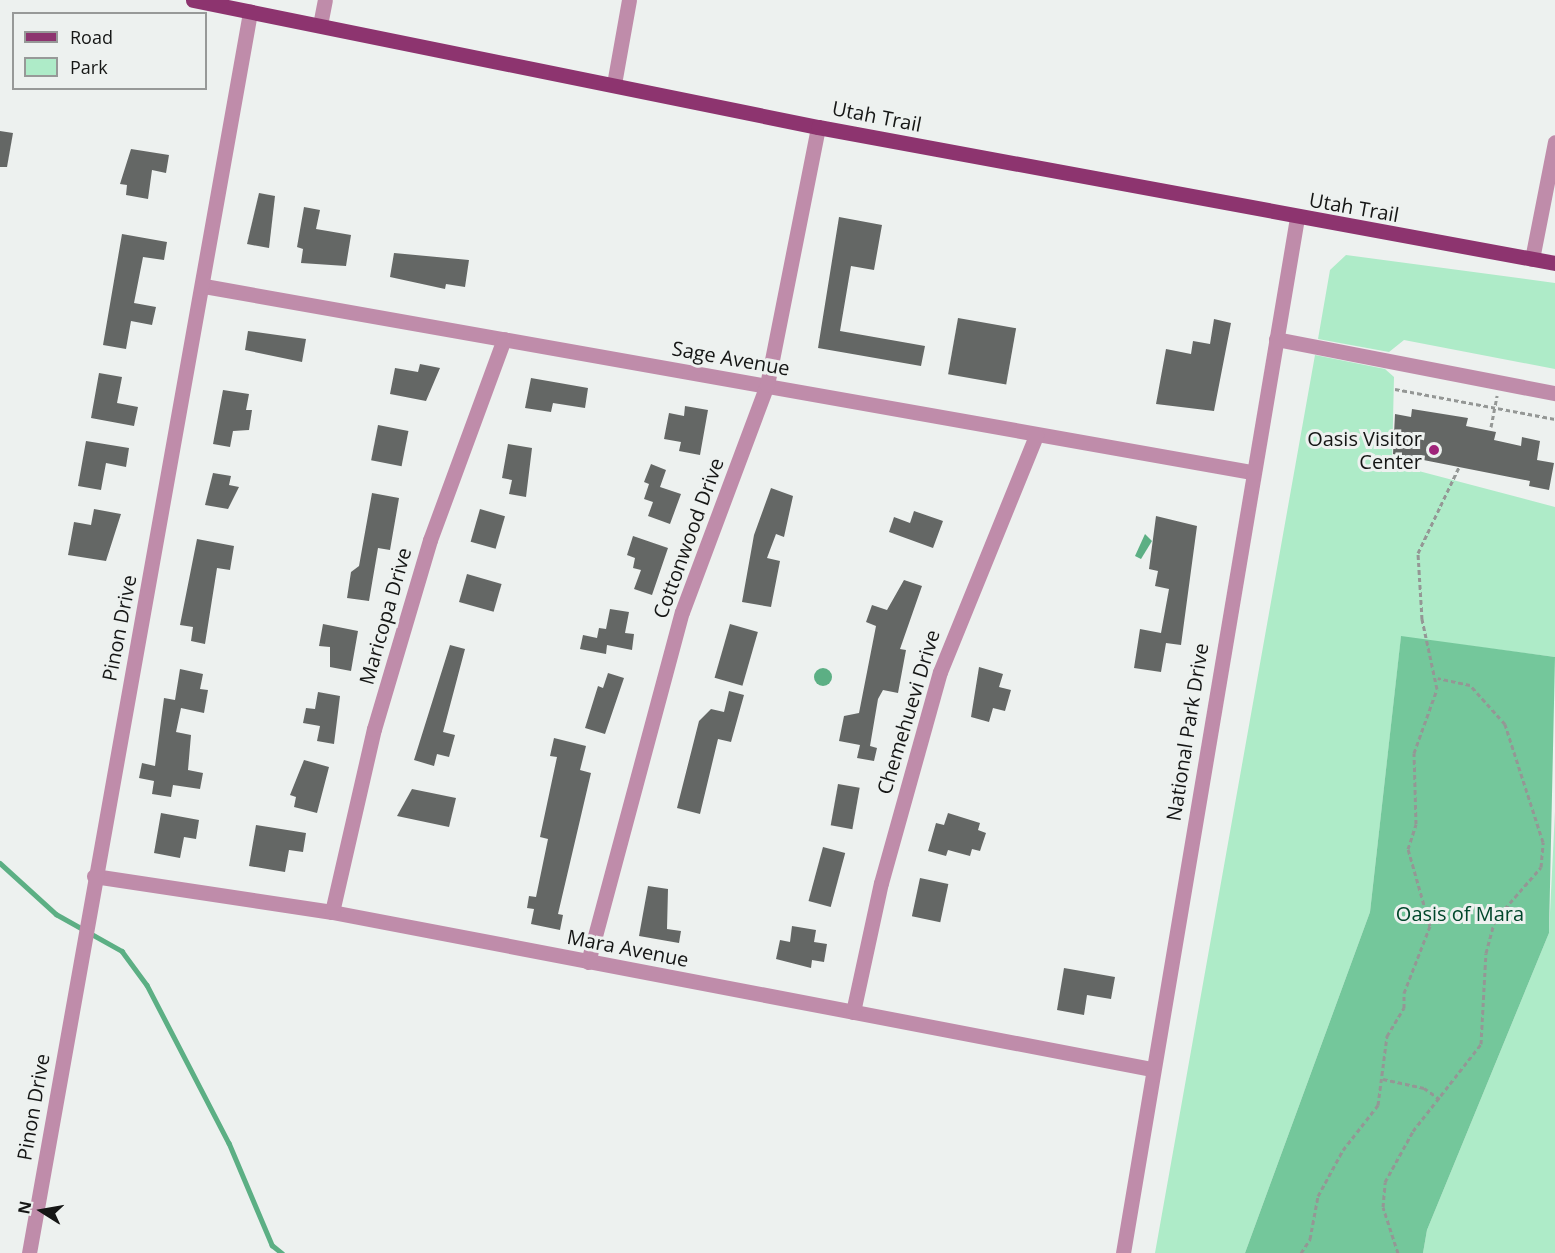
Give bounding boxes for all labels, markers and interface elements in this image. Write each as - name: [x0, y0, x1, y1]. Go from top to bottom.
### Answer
- legend: [12, 12, 207, 90]
- text: Road: [70, 25, 113, 49]
- text: Park: [70, 55, 108, 79]
- street label: Utah Trail: [830, 96, 924, 136]
- street label: Utah Trail: [1307, 187, 1401, 227]
- street label: Sage Avenue: [670, 336, 792, 380]
- place label: Oasis Visitor Center: [1307, 426, 1422, 473]
- marker: Oasis Visitor Center: [1427, 443, 1441, 457]
- street label: Cottonwood Drive: [648, 454, 728, 622]
- street label: Maricopa Drive: [354, 545, 416, 687]
- street label: Pinon Drive: [97, 573, 141, 683]
- street label: Chemehuevi Drive: [872, 627, 944, 797]
- street label: National Park Drive: [1161, 641, 1213, 823]
- park label: Oasis of Mara: [1396, 901, 1524, 925]
- street label: Mara Avenue: [565, 924, 691, 972]
- street label: Pinon Drive: [12, 1052, 54, 1162]
- north arrow: [12, 1181, 72, 1241]
- text: N: [12, 1199, 36, 1216]

